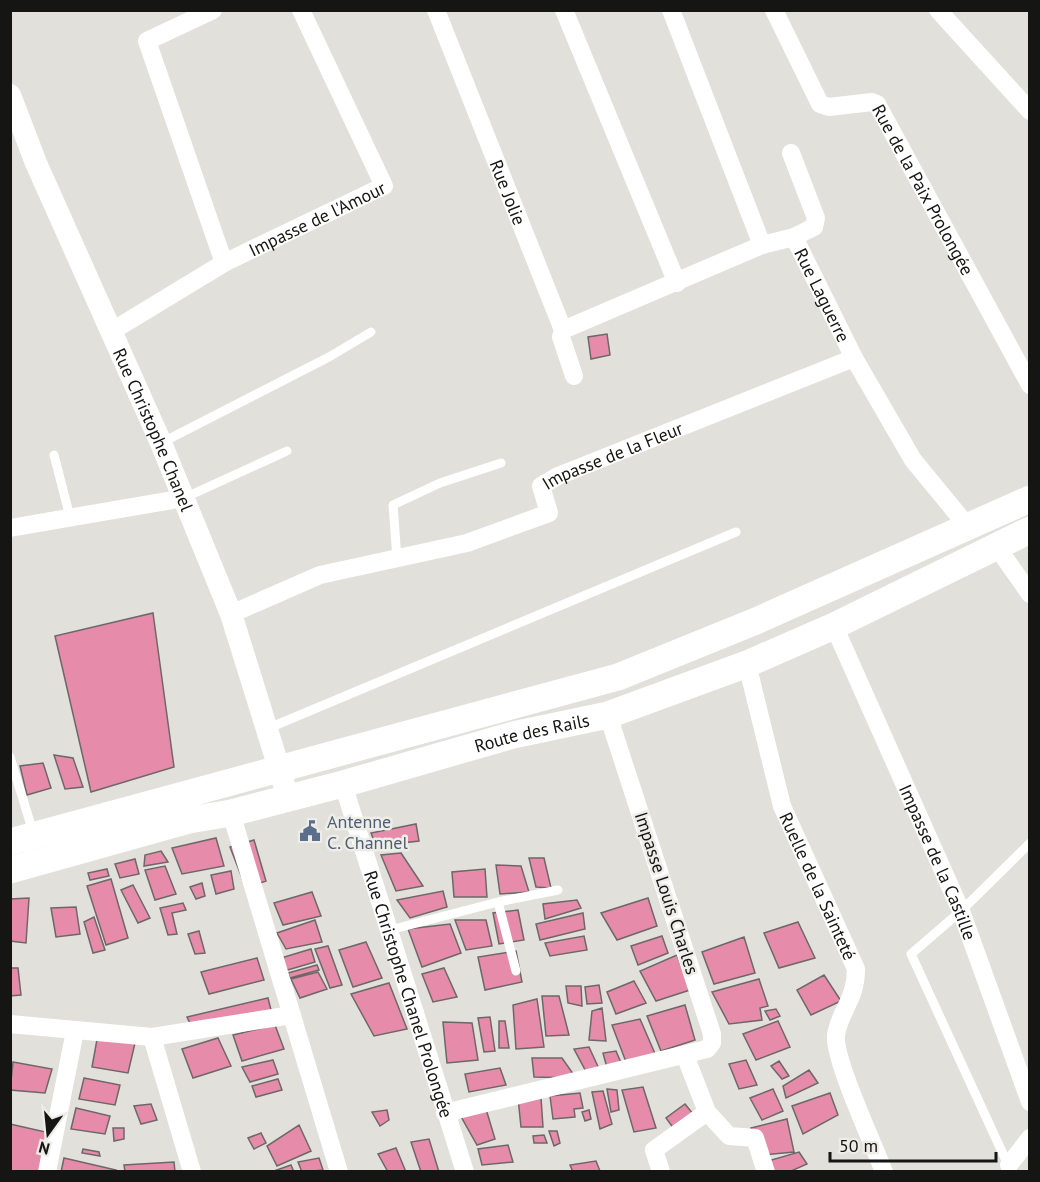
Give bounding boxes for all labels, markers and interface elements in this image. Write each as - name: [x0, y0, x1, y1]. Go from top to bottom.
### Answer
- street label: Rue de la Paix Prolongée: [868, 100, 979, 279]
- street label: Rue Jolie: [485, 156, 532, 228]
- street label: Impasse de l'Amour: [245, 176, 389, 261]
- street label: Rue Laguerre: [790, 244, 856, 346]
- street label: Rue Christophe Chanel: [108, 344, 199, 515]
- street label: Impasse de la Fleur: [538, 416, 686, 494]
- street label: Route des Rails: [472, 708, 591, 757]
- street label: Impasse de la Castille: [894, 780, 982, 943]
- street label: Ruelle de la Sainteté: [775, 808, 862, 963]
- street label: Impasse Louis Charles: [630, 809, 704, 977]
- place label: Antenne C. Channel: [327, 810, 408, 854]
- public building icon: Antenne C. Channel: [298, 819, 322, 843]
- street label: Rue Christophe Chanel Prolongée: [359, 867, 459, 1120]
- north arrow: [18, 1104, 78, 1164]
- scale bar: [830, 1125, 996, 1163]
- text: 50 m: [839, 1134, 878, 1157]
- text: N: [36, 1137, 52, 1160]

